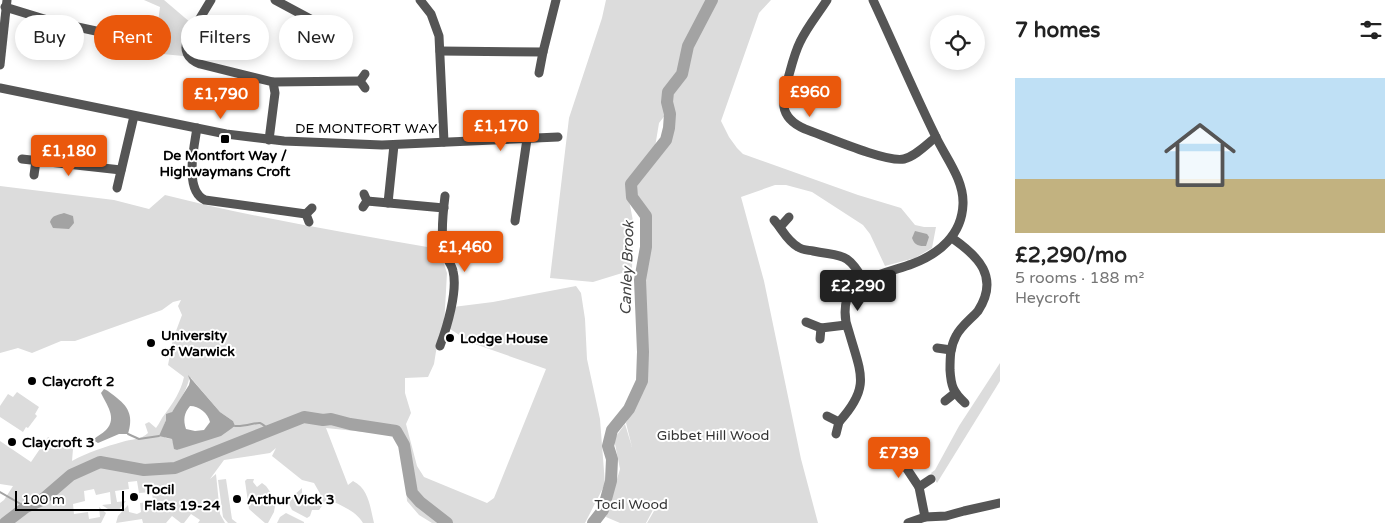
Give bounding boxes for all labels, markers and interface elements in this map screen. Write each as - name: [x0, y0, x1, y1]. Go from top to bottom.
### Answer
- chip: Buy: [15, 15, 84, 60]
- chip: Rent: [94, 15, 171, 60]
- chip: Filters: [181, 15, 269, 60]
- chip: New: [279, 15, 353, 60]
- map controls: [930, 15, 985, 70]
- button: locate: [930, 15, 985, 70]
- icon: filters: [1357, 16, 1385, 44]
- text: 7 homes: [1015, 18, 1100, 43]
- pin: £960: [780, 76, 840, 118]
- pin: £1,790: [180, 78, 262, 120]
- text: £960: [790, 82, 830, 102]
- text: £1,790: [194, 84, 248, 104]
- pin: £1,170: [460, 110, 542, 152]
- icon: home: [1155, 110, 1245, 200]
- text: £1,170: [474, 116, 528, 136]
- street label: DE MONTFORT WAY: [295, 120, 437, 137]
- marker: De Montfort Way / Highwaymans Croft: [219, 133, 231, 145]
- pin: £1,180: [28, 134, 110, 177]
- text: £1,180: [42, 141, 96, 161]
- place label: De Montfort Way / Highwaymans Croft: [160, 147, 291, 180]
- water label: Canley Brook: [616, 219, 638, 315]
- pin: £1,460: [424, 230, 506, 273]
- text: £1,460: [438, 237, 492, 257]
- text: £2,290/mo: [1015, 243, 1127, 268]
- text: 5 rooms · 188 m²: [1015, 268, 1144, 288]
- pin: £2,290: [817, 270, 899, 312]
- text: £2,290: [831, 276, 885, 296]
- text: Heycroft: [1015, 288, 1080, 308]
- place label: University of Warwick: [161, 327, 235, 360]
- place label: Lodge House: [460, 330, 548, 347]
- marker: Lodge House: [444, 332, 456, 344]
- marker: University of Warwick: [145, 337, 157, 349]
- place label: Claycroft 2: [42, 373, 115, 390]
- marker: Claycroft 2: [26, 375, 38, 387]
- park label: Gibbet Hill Wood: [657, 427, 769, 444]
- place label: Claycroft 3: [22, 434, 95, 451]
- marker: Claycroft 3: [6, 436, 18, 448]
- pin: £739: [869, 436, 929, 479]
- text: £739: [879, 443, 919, 463]
- place label: Tocil Flats 19-24: [143, 481, 220, 514]
- scale bar: [15, 488, 124, 511]
- text: 100 m: [22, 491, 65, 508]
- marker: Tocil Flats 19-24: [128, 491, 140, 503]
- place label: Arthur Vick 3: [247, 491, 335, 508]
- marker: Arthur Vick 3: [231, 493, 243, 505]
- park label: Tocil Wood: [594, 496, 668, 513]

